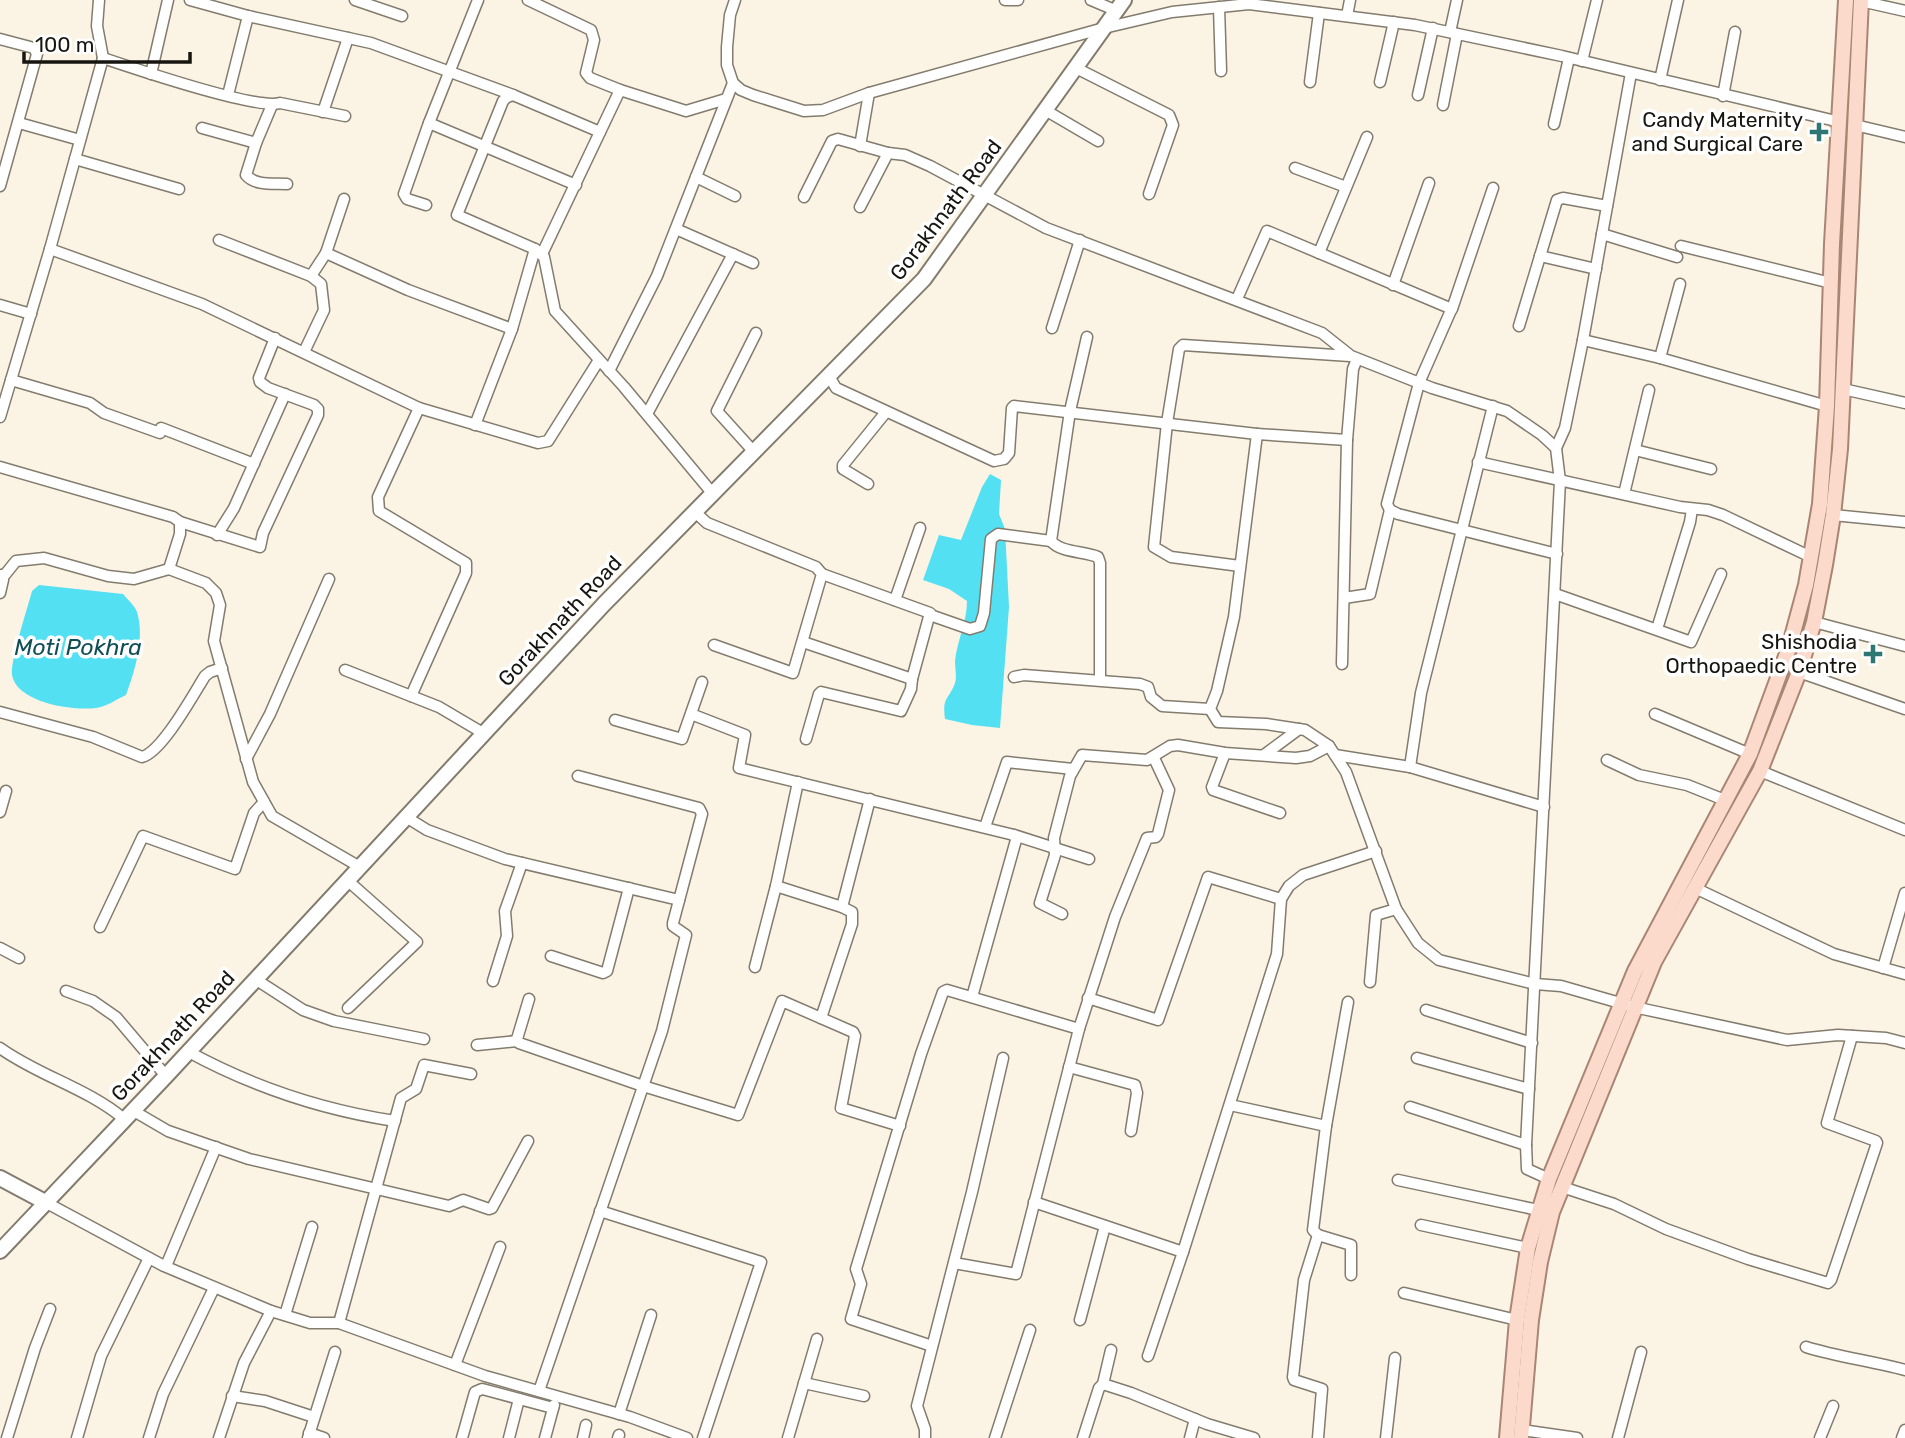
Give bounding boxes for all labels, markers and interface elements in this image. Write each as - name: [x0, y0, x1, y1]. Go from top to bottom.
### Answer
- scale bar: [24, 21, 191, 65]
- text: 100 m: [35, 32, 94, 57]
- place label: Candy Maternity and Surgical Care: [1631, 107, 1803, 156]
- marker: Candy Maternity and Surgical Care: [1809, 122, 1829, 142]
- street label: Gorakhnath Road: [885, 134, 1007, 285]
- street label: Gorakhnath Road: [493, 550, 627, 691]
- place label: Shishodia Orthopaedic Centre: [1666, 629, 1857, 678]
- water label: Moti Pokhra: [14, 633, 142, 661]
- marker: Shishodia Orthopaedic Centre: [1863, 644, 1883, 664]
- street label: Gorakhnath Road: [106, 965, 240, 1106]

